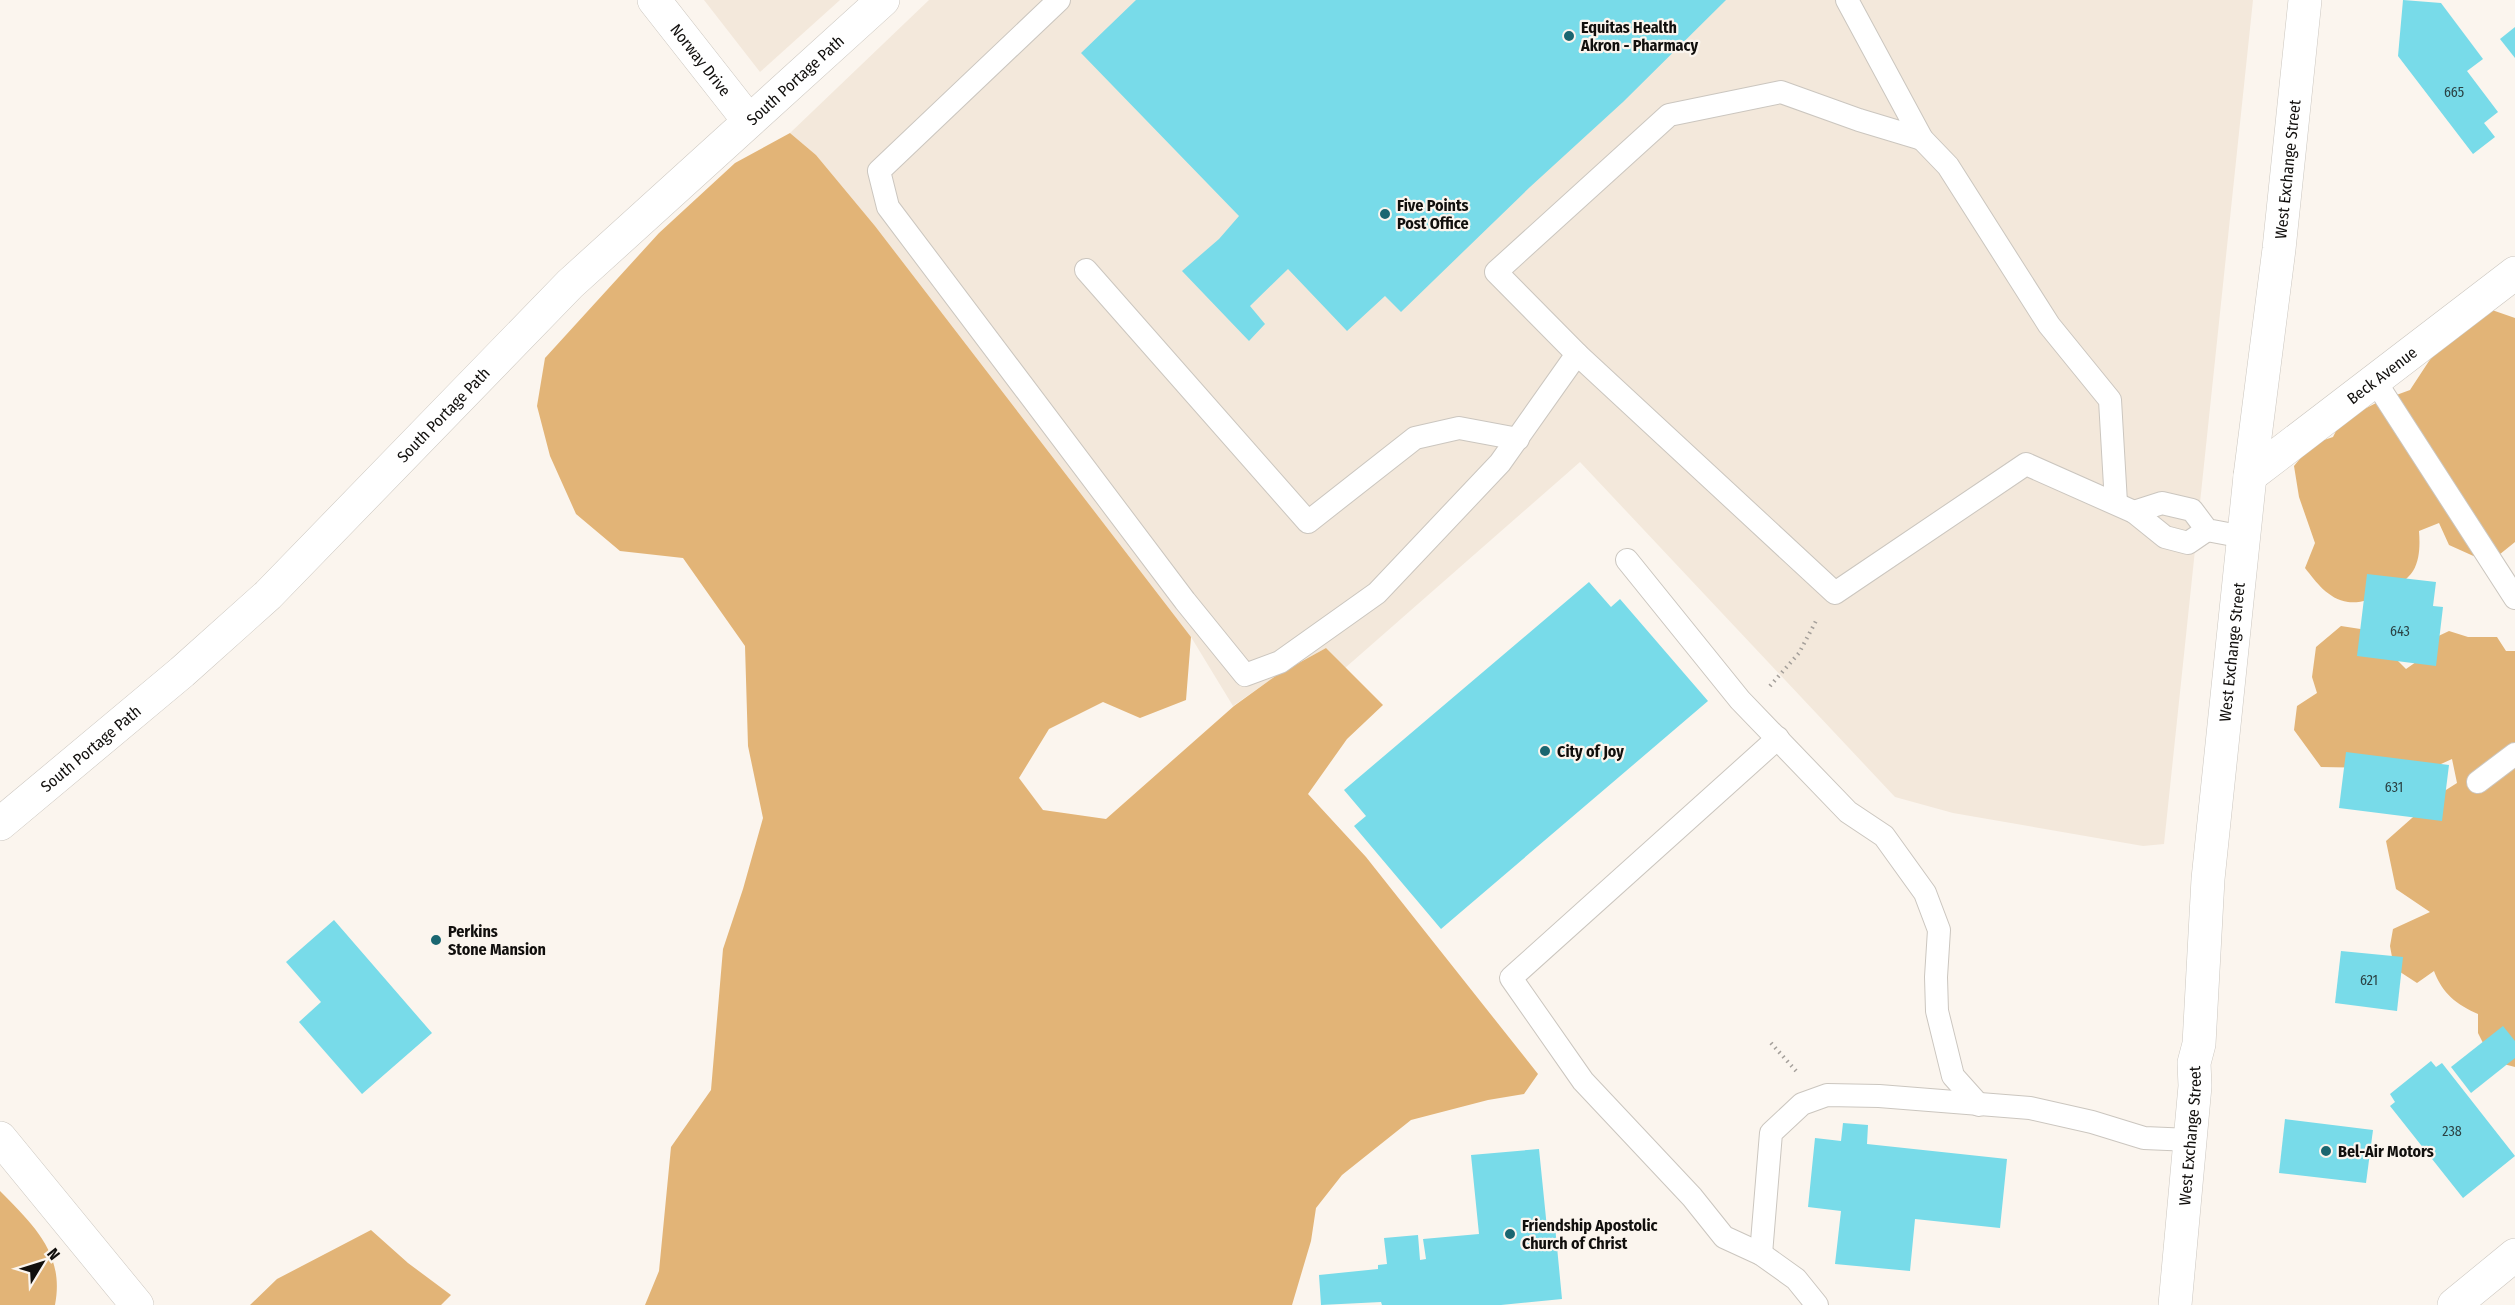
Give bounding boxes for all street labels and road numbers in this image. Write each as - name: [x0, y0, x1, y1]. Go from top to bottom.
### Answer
- street label: Norway Drive: [667, 20, 735, 100]
- street label: South Portage Path: [742, 31, 848, 129]
- street label: West Exchange Street: [2271, 98, 2304, 240]
- street label: Beck Avenue: [2343, 342, 2421, 408]
- street label: South Portage Path: [393, 363, 493, 466]
- street label: West Exchange Street: [2215, 581, 2248, 723]
- street label: South Portage Path: [37, 701, 145, 796]
- street label: West Exchange Street: [2175, 1065, 2205, 1206]

